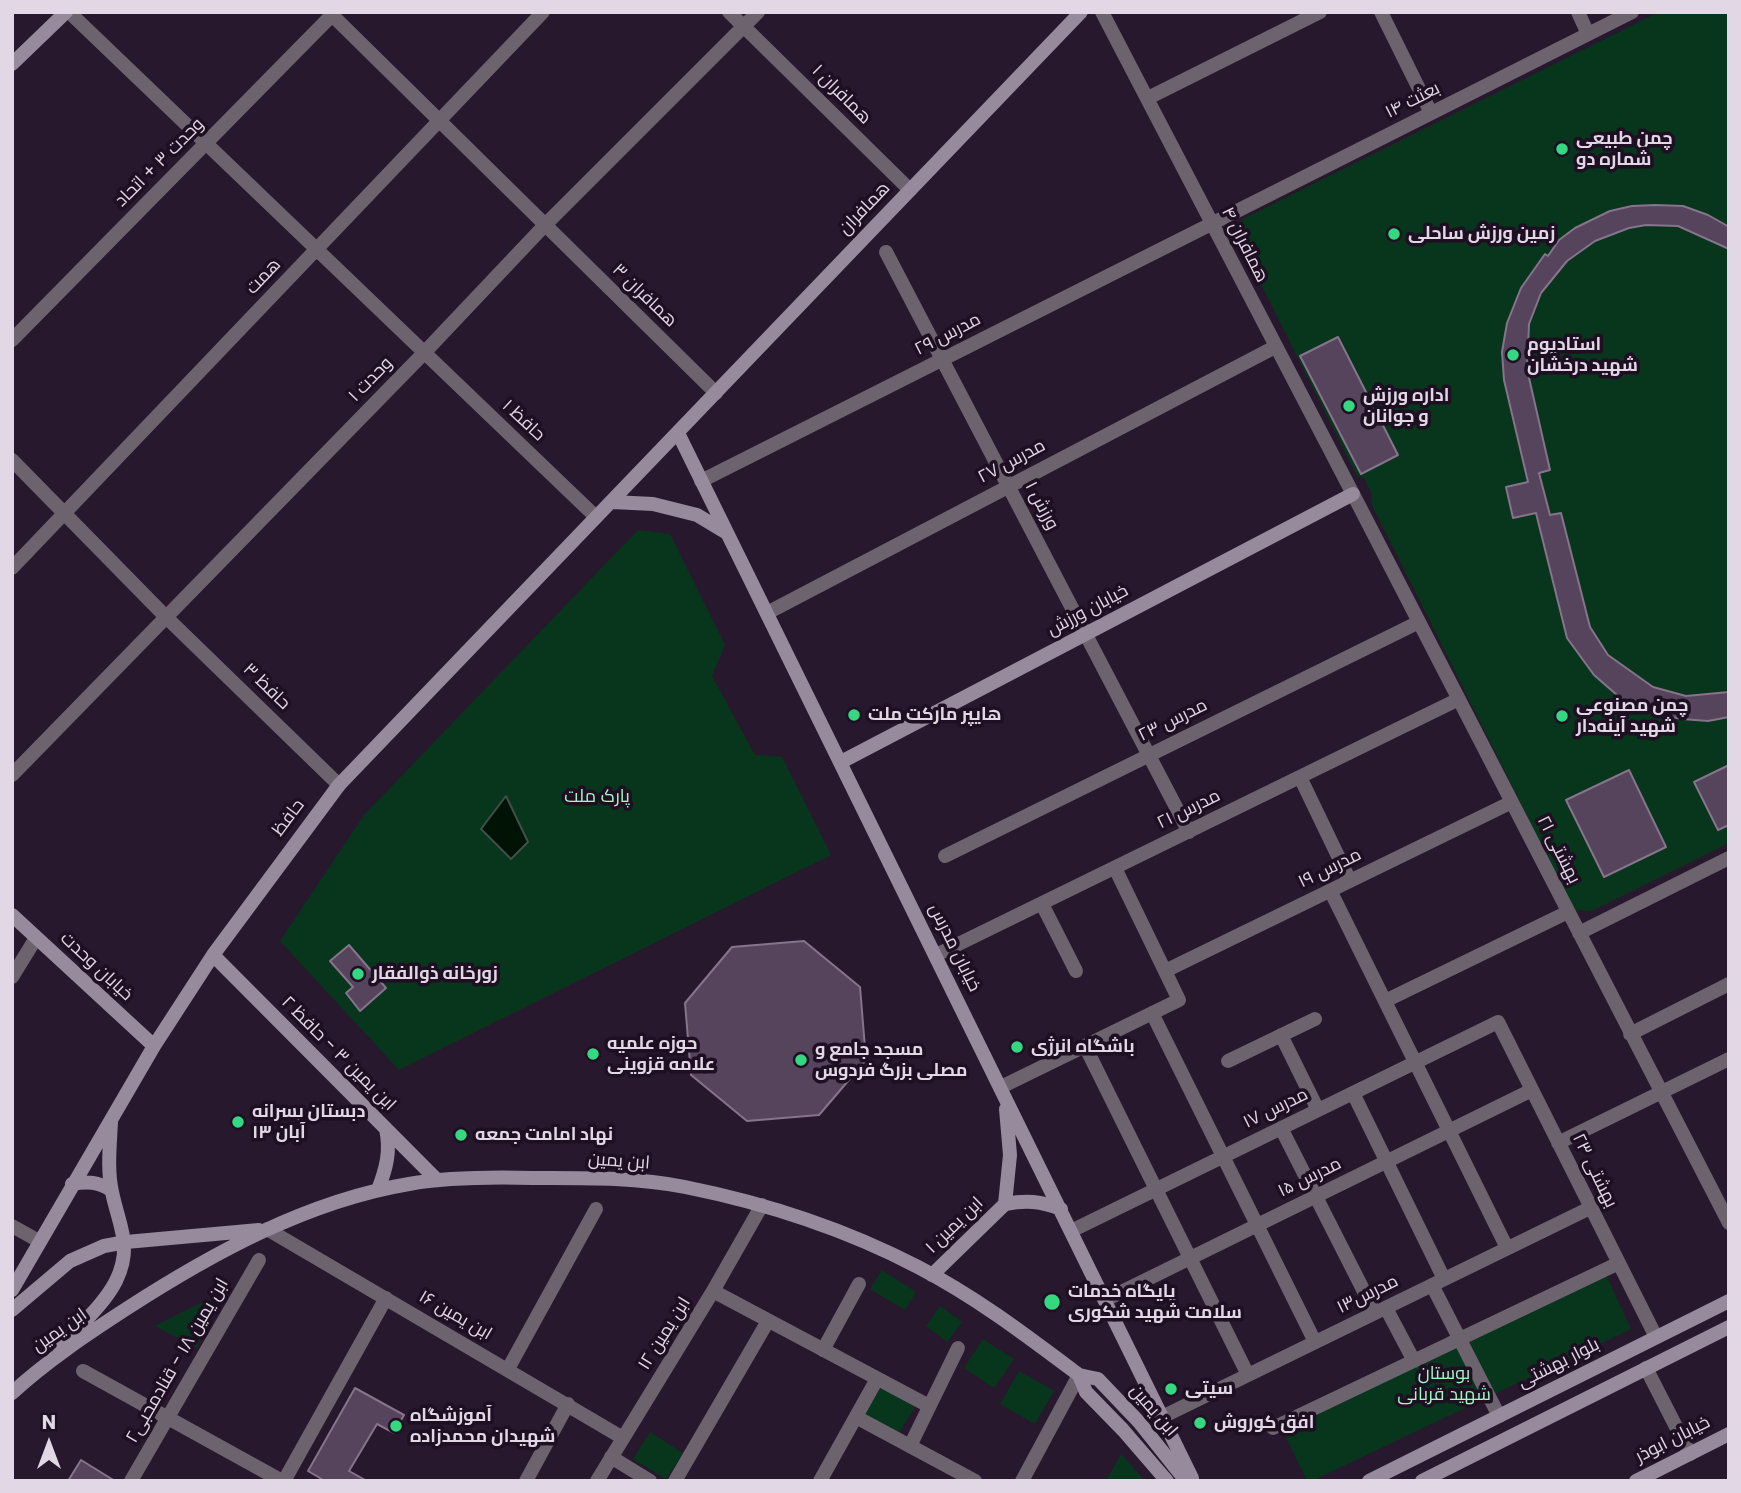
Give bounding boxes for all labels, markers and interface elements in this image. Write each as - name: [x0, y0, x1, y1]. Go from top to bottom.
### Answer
- street label: همافران ۱: [807, 61, 875, 129]
- street label: بعثت ۱۴: [1382, 78, 1444, 124]
- street label: وحدت ۳ + اتحاد: [111, 114, 209, 212]
- place label: چمن طبیعی شماره دو: [1576, 128, 1673, 170]
- marker: چمن طبیعی شماره دو: [1554, 141, 1570, 157]
- street label: همافران: [835, 178, 895, 240]
- street label: همافران ۴: [1216, 204, 1272, 286]
- place label: زمین ورزش ساحلی: [1408, 223, 1555, 245]
- marker: زمین ورزش ساحلی: [1386, 226, 1402, 242]
- street label: همت: [242, 255, 286, 299]
- street label: همافران ۳: [607, 260, 681, 332]
- street label: مدرس ۲۹: [911, 309, 985, 361]
- place label: استادیوم شهید درخشان: [1527, 334, 1638, 376]
- marker: استادیوم شهید درخشان: [1505, 347, 1521, 363]
- street label: وحدت ۱: [344, 353, 398, 407]
- place label: اداره ورزش و جوانان: [1363, 385, 1449, 428]
- street label: حافظ ۱: [497, 396, 549, 446]
- marker: اداره ورزش و جوانان: [1341, 398, 1357, 414]
- street label: مدرس ۲۷: [975, 435, 1049, 489]
- street label: ورزش ۱: [1019, 478, 1063, 534]
- street label: خیابان ورزش: [1044, 581, 1132, 641]
- street label: حافظ ۳: [238, 659, 294, 715]
- street label: مدرس ۲۳: [1135, 695, 1211, 747]
- place label: چمن مصنوعی شهید آینه‌دار: [1576, 695, 1688, 738]
- place label: هایپر مارکت ملت: [868, 704, 1001, 726]
- marker: هایپر مارکت ملت: [846, 707, 862, 723]
- marker: چمن مصنوعی شهید آینه‌دار: [1554, 708, 1570, 724]
- street label: مدرس ۲۱: [1154, 785, 1224, 835]
- park label: پارک ملت: [564, 786, 630, 808]
- street label: حافظ: [268, 795, 310, 841]
- street label: بهشتی ۲۱: [1532, 812, 1584, 888]
- street label: مدرس ۱۹: [1295, 845, 1365, 893]
- street label: خیابان مدرس: [923, 900, 985, 996]
- street label: خیابان وحدت: [55, 928, 137, 1006]
- place label: زورخانه ذوالفقار: [372, 963, 498, 985]
- marker: زورخانه ذوالفقار: [350, 966, 366, 982]
- street label: ابن یمین ۳ - حافظ ۲: [276, 992, 400, 1116]
- place label: حوزه علمیه علامه قزوینی: [607, 1033, 715, 1076]
- place label: باشگاه انرژی: [1031, 1036, 1135, 1058]
- place label: مسجد جامع و مصلی بزرگ فردوس: [815, 1039, 967, 1082]
- marker: باشگاه انرژی: [1009, 1039, 1025, 1055]
- marker: حوزه علمیه علامه قزوینی: [585, 1046, 601, 1062]
- marker: مسجد جامع و مصلی بزرگ فردوس: [793, 1052, 809, 1068]
- street label: مدرس ۱۷: [1240, 1084, 1312, 1134]
- place label: دبستان پسرانه ۱۳ آبان: [252, 1101, 365, 1144]
- marker: دبستان پسرانه ۱۳ آبان: [230, 1114, 246, 1130]
- place label: نهاد امامت جمعه: [475, 1124, 613, 1146]
- marker: نهاد امامت جمعه: [453, 1127, 469, 1143]
- street label: بهشتی ۲۳: [1567, 1130, 1621, 1212]
- street label: ابن یمین: [587, 1149, 651, 1175]
- street label: مدرس ۱۵: [1275, 1153, 1345, 1203]
- street label: ابن یمین ۱: [922, 1193, 988, 1259]
- street label: مدرس۱۳: [1334, 1271, 1402, 1319]
- street label: ابن یمین ۱۸ - قنادمحبی۲: [122, 1275, 234, 1447]
- place label: پایگاه خدمات سلامت شهید شکوری: [1068, 1281, 1242, 1324]
- street label: ابن یمین ۱۶: [415, 1286, 495, 1346]
- marker: پایگاه خدمات سلامت شهید شکوری: [1042, 1292, 1062, 1312]
- street label: ابن یمین ۱۲: [634, 1294, 696, 1374]
- street label: ابن یمین: [28, 1304, 92, 1358]
- street label: بلوار بهشتی: [1515, 1334, 1603, 1394]
- park label: بوستان شهید قربانی: [1397, 1363, 1491, 1406]
- place label: سیتی: [1185, 1378, 1233, 1400]
- street label: ابن یمین: [1125, 1381, 1181, 1441]
- marker: سیتی: [1163, 1381, 1179, 1397]
- place label: آموزشگاه شهیدان محمدزاده: [410, 1405, 555, 1448]
- north arrow: [14, 1409, 84, 1479]
- text: N: [42, 1409, 56, 1436]
- place label: افق کوروش: [1214, 1412, 1314, 1434]
- street label: خیابان ابوذر: [1632, 1412, 1714, 1468]
- marker: افق کوروش: [1192, 1415, 1208, 1431]
- marker: آموزشگاه شهیدان محمدزاده: [388, 1418, 404, 1434]

